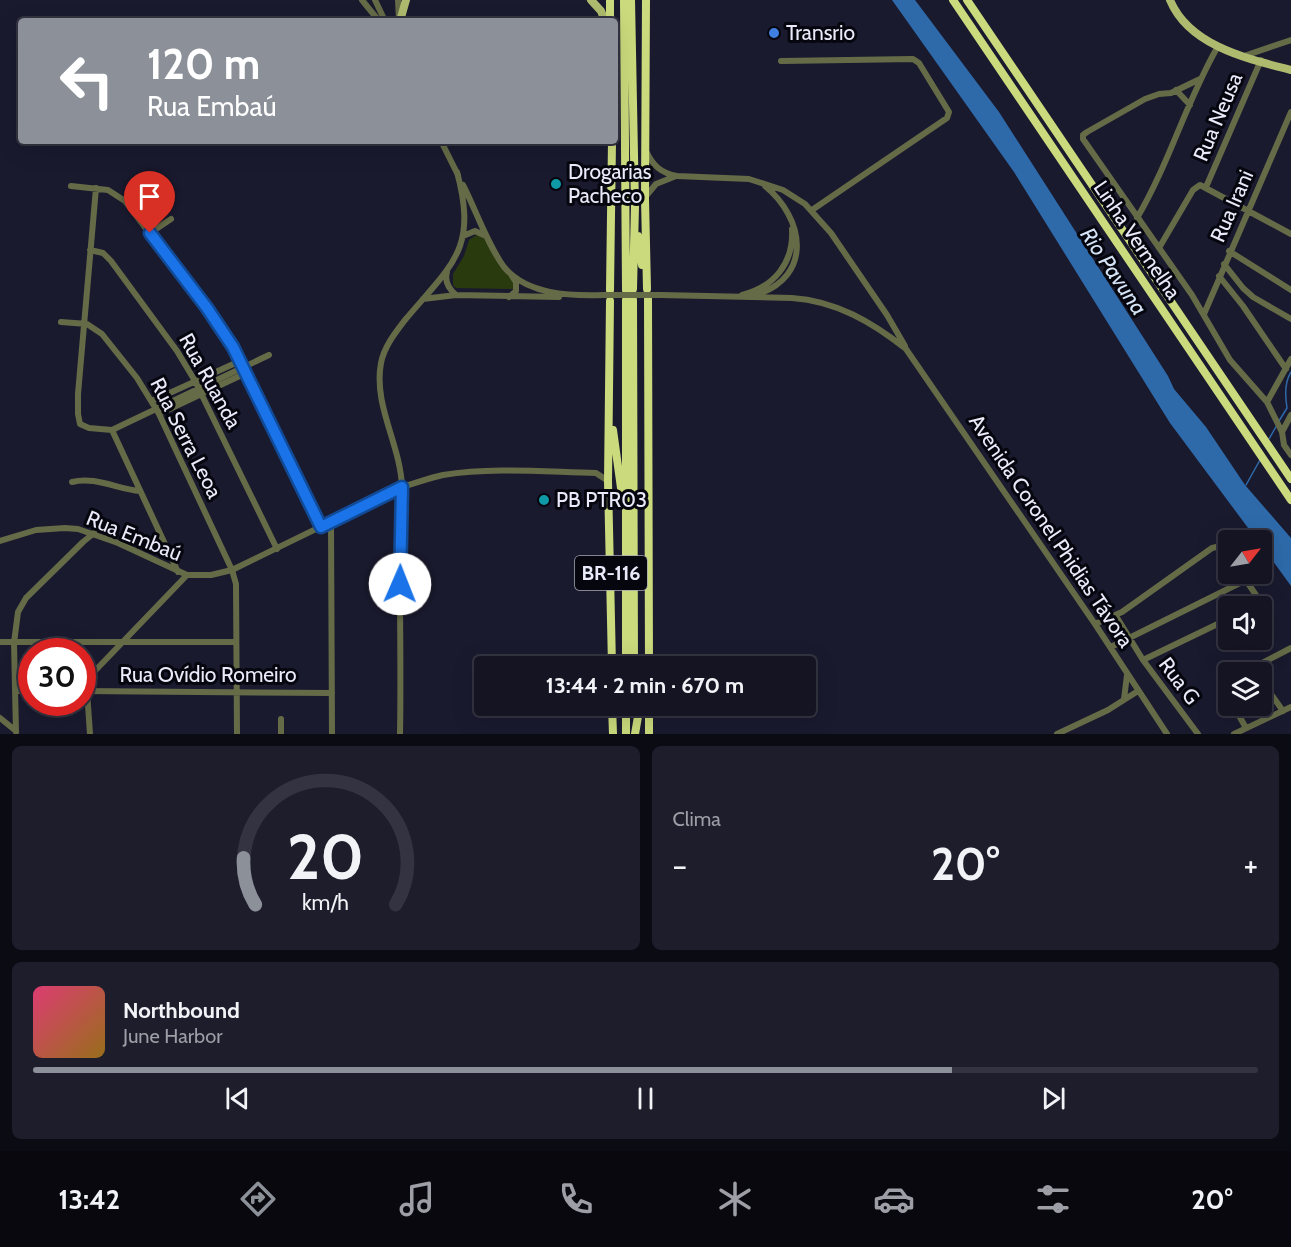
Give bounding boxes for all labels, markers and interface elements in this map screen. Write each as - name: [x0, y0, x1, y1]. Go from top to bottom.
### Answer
- place label: Transrio: [786, 20, 855, 45]
- marker: Transrio: [767, 26, 781, 40]
- text: 120 m: [147, 38, 260, 90]
- icon: left: [48, 42, 126, 120]
- street label: Rua Neusa: [1188, 69, 1247, 165]
- text: Rua Embaú: [147, 90, 277, 123]
- place label: Drogarias Pacheco: [568, 159, 652, 208]
- street label: Rua Irani: [1205, 166, 1258, 246]
- pin: [124, 171, 175, 233]
- street label: Linha Vermelha: [1089, 176, 1186, 304]
- marker: Drogarias Pacheco: [549, 177, 563, 191]
- icon: arrive: [133, 180, 166, 213]
- water label: Rio Pavuna: [1074, 222, 1153, 320]
- street label: Rua Ruanda: [174, 329, 247, 433]
- street label: Rua Serra Leoa: [145, 373, 228, 502]
- street label: Avenida Coronel Phidias Távora: [964, 410, 1139, 652]
- place label: PB PTR03: [556, 487, 647, 512]
- marker: PB PTR03: [537, 493, 551, 507]
- street label: Rua Embaú: [83, 505, 186, 566]
- north arrow: [1218, 530, 1272, 584]
- map controls: [1218, 530, 1272, 716]
- position arrow: [368, 552, 432, 616]
- road number: BR-116: [575, 556, 647, 590]
- button: sound: [1218, 596, 1272, 650]
- speed limit sign: 30: [18, 638, 96, 716]
- street label: Rua G: [1154, 652, 1205, 709]
- street label: Rua Ovídio Romeiro: [120, 662, 296, 687]
- button: layers: [1218, 662, 1272, 716]
- text: 13:44 · 2 min · 670 m: [546, 672, 744, 699]
- text: Clima: [673, 807, 721, 831]
- text: 20: [287, 819, 364, 895]
- text: 20°: [931, 837, 1000, 891]
- text: −: [673, 845, 687, 885]
- text: +: [1243, 845, 1258, 885]
- text: km/h: [302, 889, 349, 915]
- text: Northbound: [123, 997, 240, 1024]
- text: June Harbor: [123, 1024, 223, 1048]
- icon: previous: [221, 1082, 254, 1115]
- icon: pause: [629, 1082, 662, 1115]
- icon: next: [1037, 1082, 1070, 1115]
- icon: directions: [237, 1178, 279, 1220]
- icon: music: [396, 1178, 438, 1220]
- icon: phone: [555, 1178, 597, 1220]
- icon: climate: [714, 1178, 756, 1220]
- icon: car: [873, 1178, 915, 1220]
- icon: filters: [1032, 1178, 1074, 1220]
- text: 13:42: [59, 1183, 120, 1216]
- text: 20°: [1191, 1183, 1232, 1216]

